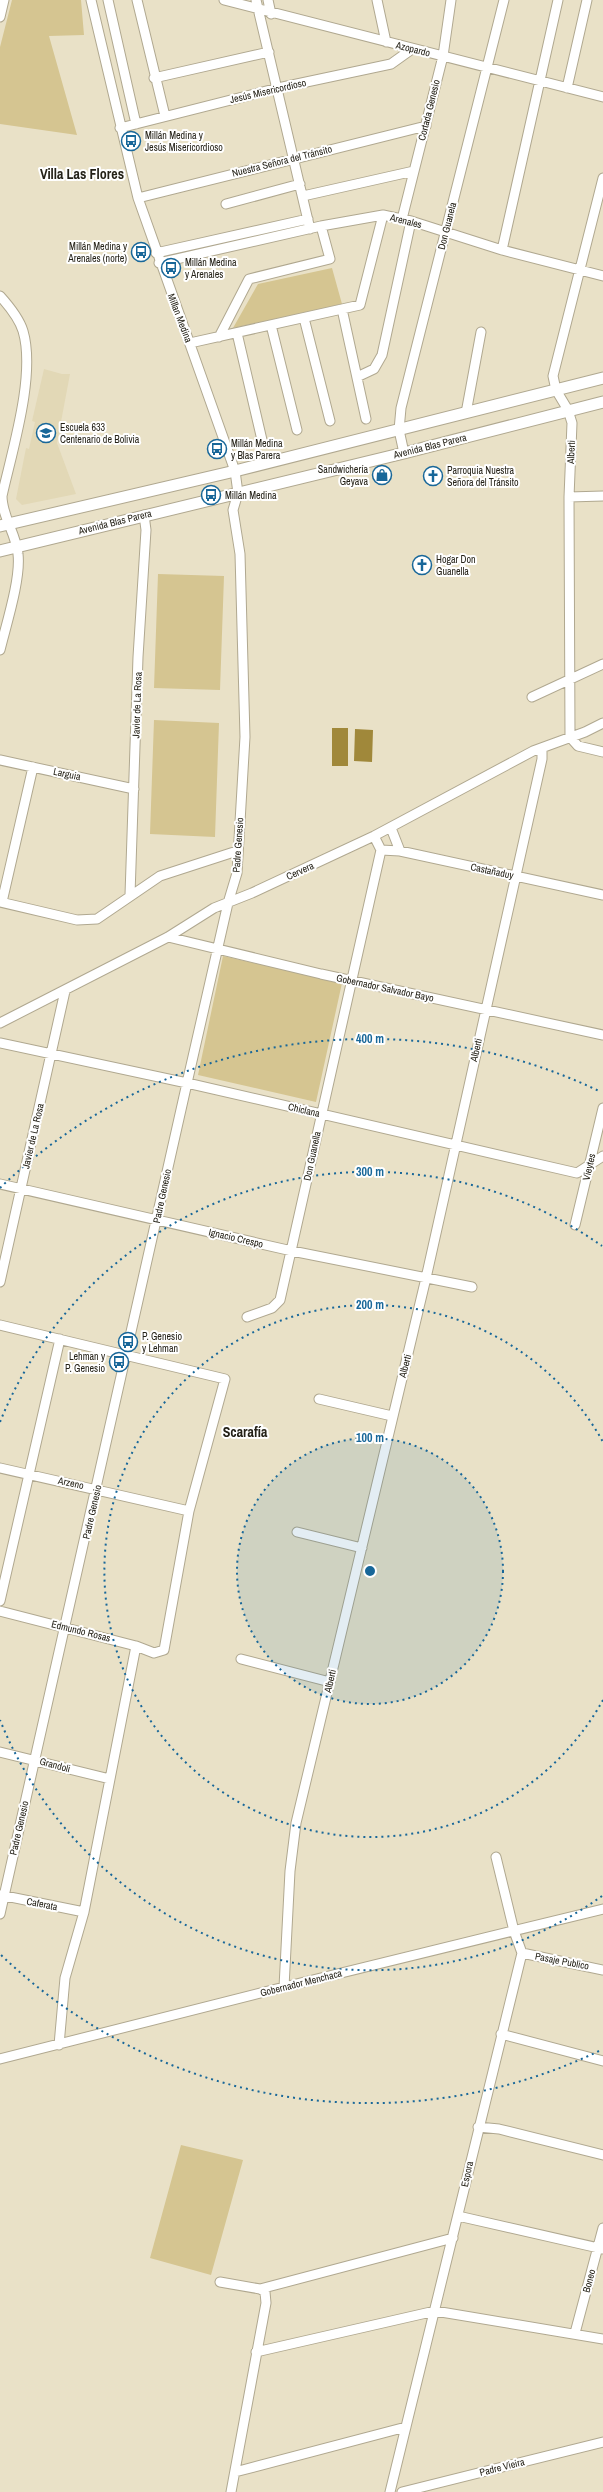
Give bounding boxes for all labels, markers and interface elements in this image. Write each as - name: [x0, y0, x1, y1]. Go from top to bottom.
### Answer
- street label: Azopardo: [393, 38, 432, 60]
- street label: Jesús Misericordioso: [229, 76, 308, 106]
- street label: Cortada Genesio: [415, 78, 443, 142]
- place label: Millán Medina y Jesús Misericordioso: [145, 129, 223, 154]
- bus stop icon: Millán Medina y Jesús Misericordioso: [120, 130, 142, 152]
- street label: Nuestra Señora del Tránsito: [231, 142, 334, 180]
- district label: Villa Las Flores: [40, 165, 124, 183]
- street label: Don Guanela: [435, 201, 459, 251]
- street label: Arenales: [388, 211, 423, 231]
- place label: Millán Medina y Arenales (norte): [67, 240, 128, 265]
- bus stop icon: Millán Medina y Arenales (norte): [130, 241, 152, 263]
- place label: Millán Medina y Arenales: [185, 256, 237, 281]
- bus stop icon: Millán Medina y Arenales: [160, 257, 182, 279]
- street label: Millan Medina: [165, 292, 195, 345]
- place label: Escuela 633 Centenario de Bolivia: [60, 421, 140, 446]
- school or university icon: Escuela 633 Centenario de Bolivia: [35, 422, 57, 444]
- street label: Avenida Blas Parera: [391, 431, 468, 462]
- place label: Millán Medina y Blas Parera: [231, 437, 283, 462]
- bus stop icon: Millán Medina y Blas Parera: [206, 438, 228, 460]
- street label: Alberti: [564, 440, 578, 465]
- place label: Sandwichería Geyava: [318, 463, 368, 488]
- shop icon: Sandwichería Geyava: [371, 464, 393, 486]
- place label: Parroquia Nuestra Señora del Tránsito: [447, 464, 519, 489]
- church icon: Parroquia Nuestra Señora del Tránsito: [422, 465, 444, 487]
- bus stop icon: Millán Medina: [200, 484, 222, 506]
- place label: Millán Medina: [225, 489, 277, 502]
- street label: Avenida Blas Parera: [76, 507, 153, 538]
- place label: Hogar Don Guanella: [436, 553, 476, 578]
- church icon: Hogar Don Guanella: [411, 554, 433, 576]
- street label: Javier de La Rosa: [129, 671, 145, 738]
- street label: Larguia: [52, 765, 82, 783]
- street label: Padre Genesio: [230, 817, 246, 873]
- street label: Cervera: [284, 859, 316, 883]
- street label: Castañaduy: [469, 860, 516, 882]
- street label: Gobernador Salvador Bayo: [335, 971, 435, 1005]
- text: 400 m: [356, 1031, 384, 1047]
- street label: Alberti: [467, 1037, 485, 1064]
- street label: Chiclana: [287, 1100, 322, 1120]
- street label: Javier de La Rosa: [19, 1102, 47, 1170]
- street label: Don Guanella: [300, 1130, 324, 1182]
- street label: Vieytes: [580, 1152, 598, 1182]
- text: 300 m: [356, 1164, 384, 1180]
- street label: Padre Genesio: [150, 1167, 174, 1224]
- street label: Ignacio Crespo: [207, 1225, 265, 1251]
- text: 200 m: [356, 1297, 384, 1313]
- place label: P. Genesio y Lehman: [142, 1330, 182, 1355]
- bus stop icon: P. Genesio y Lehman: [117, 1331, 139, 1353]
- place label: Lehman y P. Genesio: [65, 1350, 106, 1375]
- bus stop icon: Lehman y P. Genesio: [108, 1351, 130, 1373]
- street label: Alberti: [396, 1353, 414, 1380]
- district label: Scarafía: [223, 1423, 268, 1441]
- text: 100 m: [356, 1430, 384, 1446]
- street label: Arzeno: [56, 1474, 85, 1492]
- street label: Padre Genesio: [79, 1483, 105, 1540]
- centre of rings: [363, 1564, 377, 1578]
- street label: Edmundo Rosas: [50, 1617, 112, 1645]
- street label: Alberti: [321, 1668, 339, 1695]
- street label: Grandoli: [38, 1755, 72, 1775]
- street label: Padre Genesio: [6, 1799, 32, 1856]
- street label: Caferata: [25, 1895, 59, 1913]
- street label: Pasaje Publico: [534, 1949, 591, 1973]
- street label: Gobernador Menchaca: [259, 1966, 344, 1999]
- street label: Espora: [458, 2160, 476, 2188]
- street label: Boneo: [580, 2267, 598, 2294]
- street label: Padre Vieira: [478, 2455, 526, 2479]

